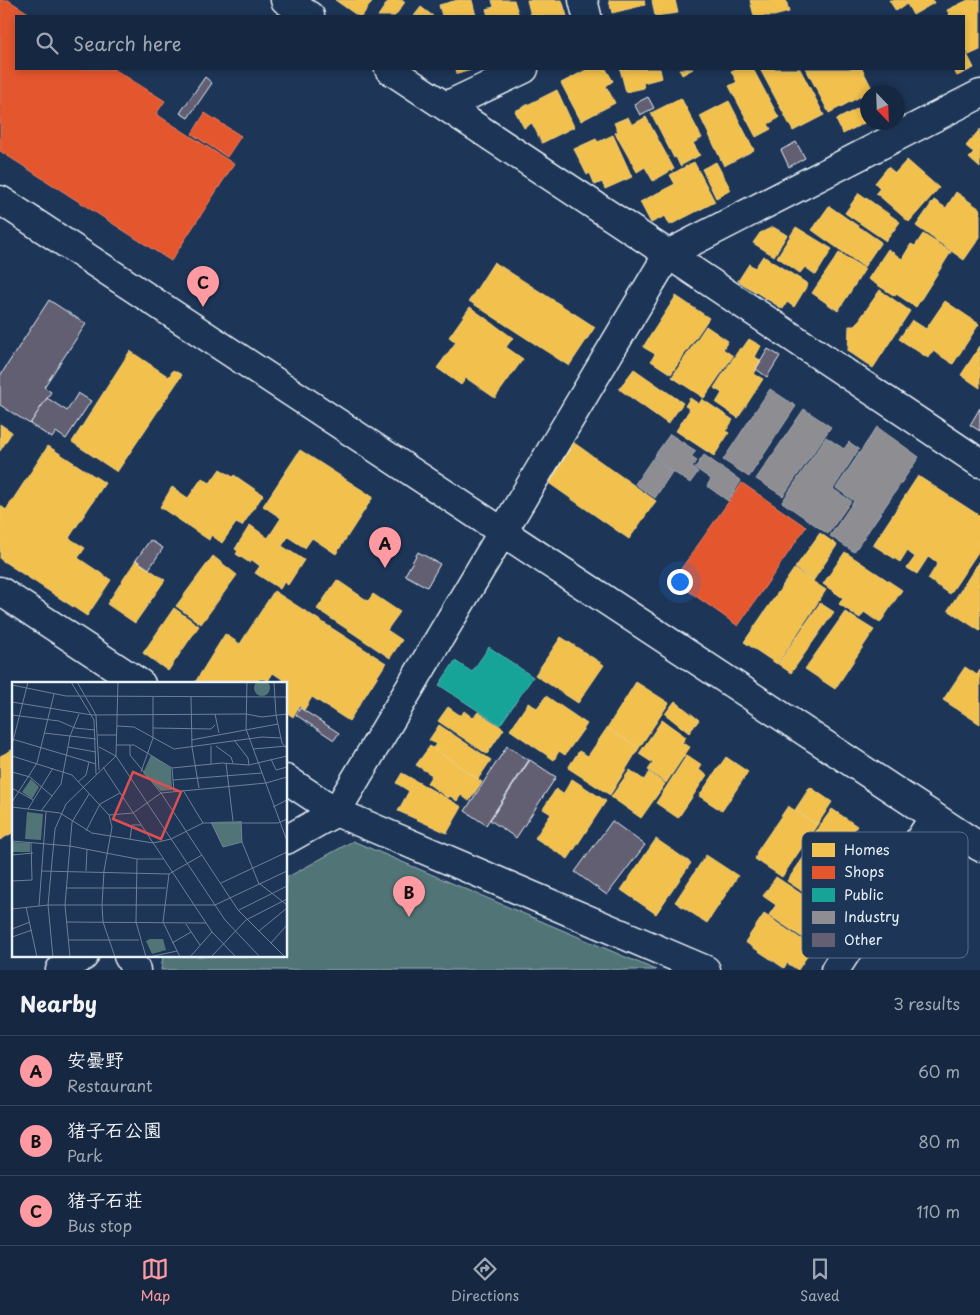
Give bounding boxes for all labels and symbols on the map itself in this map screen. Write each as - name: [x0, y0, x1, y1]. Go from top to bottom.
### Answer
- north arrow: [860, 85, 905, 130]
- pin: C: [187, 266, 219, 307]
- pin: A: [369, 527, 401, 568]
- your location: [667, 569, 693, 595]
- inset map: [12, 682, 288, 958]
- legend: [802, 832, 968, 958]
- text: Homes: [844, 839, 890, 860]
- text: Shops: [844, 861, 884, 882]
- pin: B: [393, 876, 425, 917]
- text: Public: [844, 884, 884, 905]
- text: Industry: [844, 906, 899, 927]
- text: Other: [844, 929, 883, 950]

